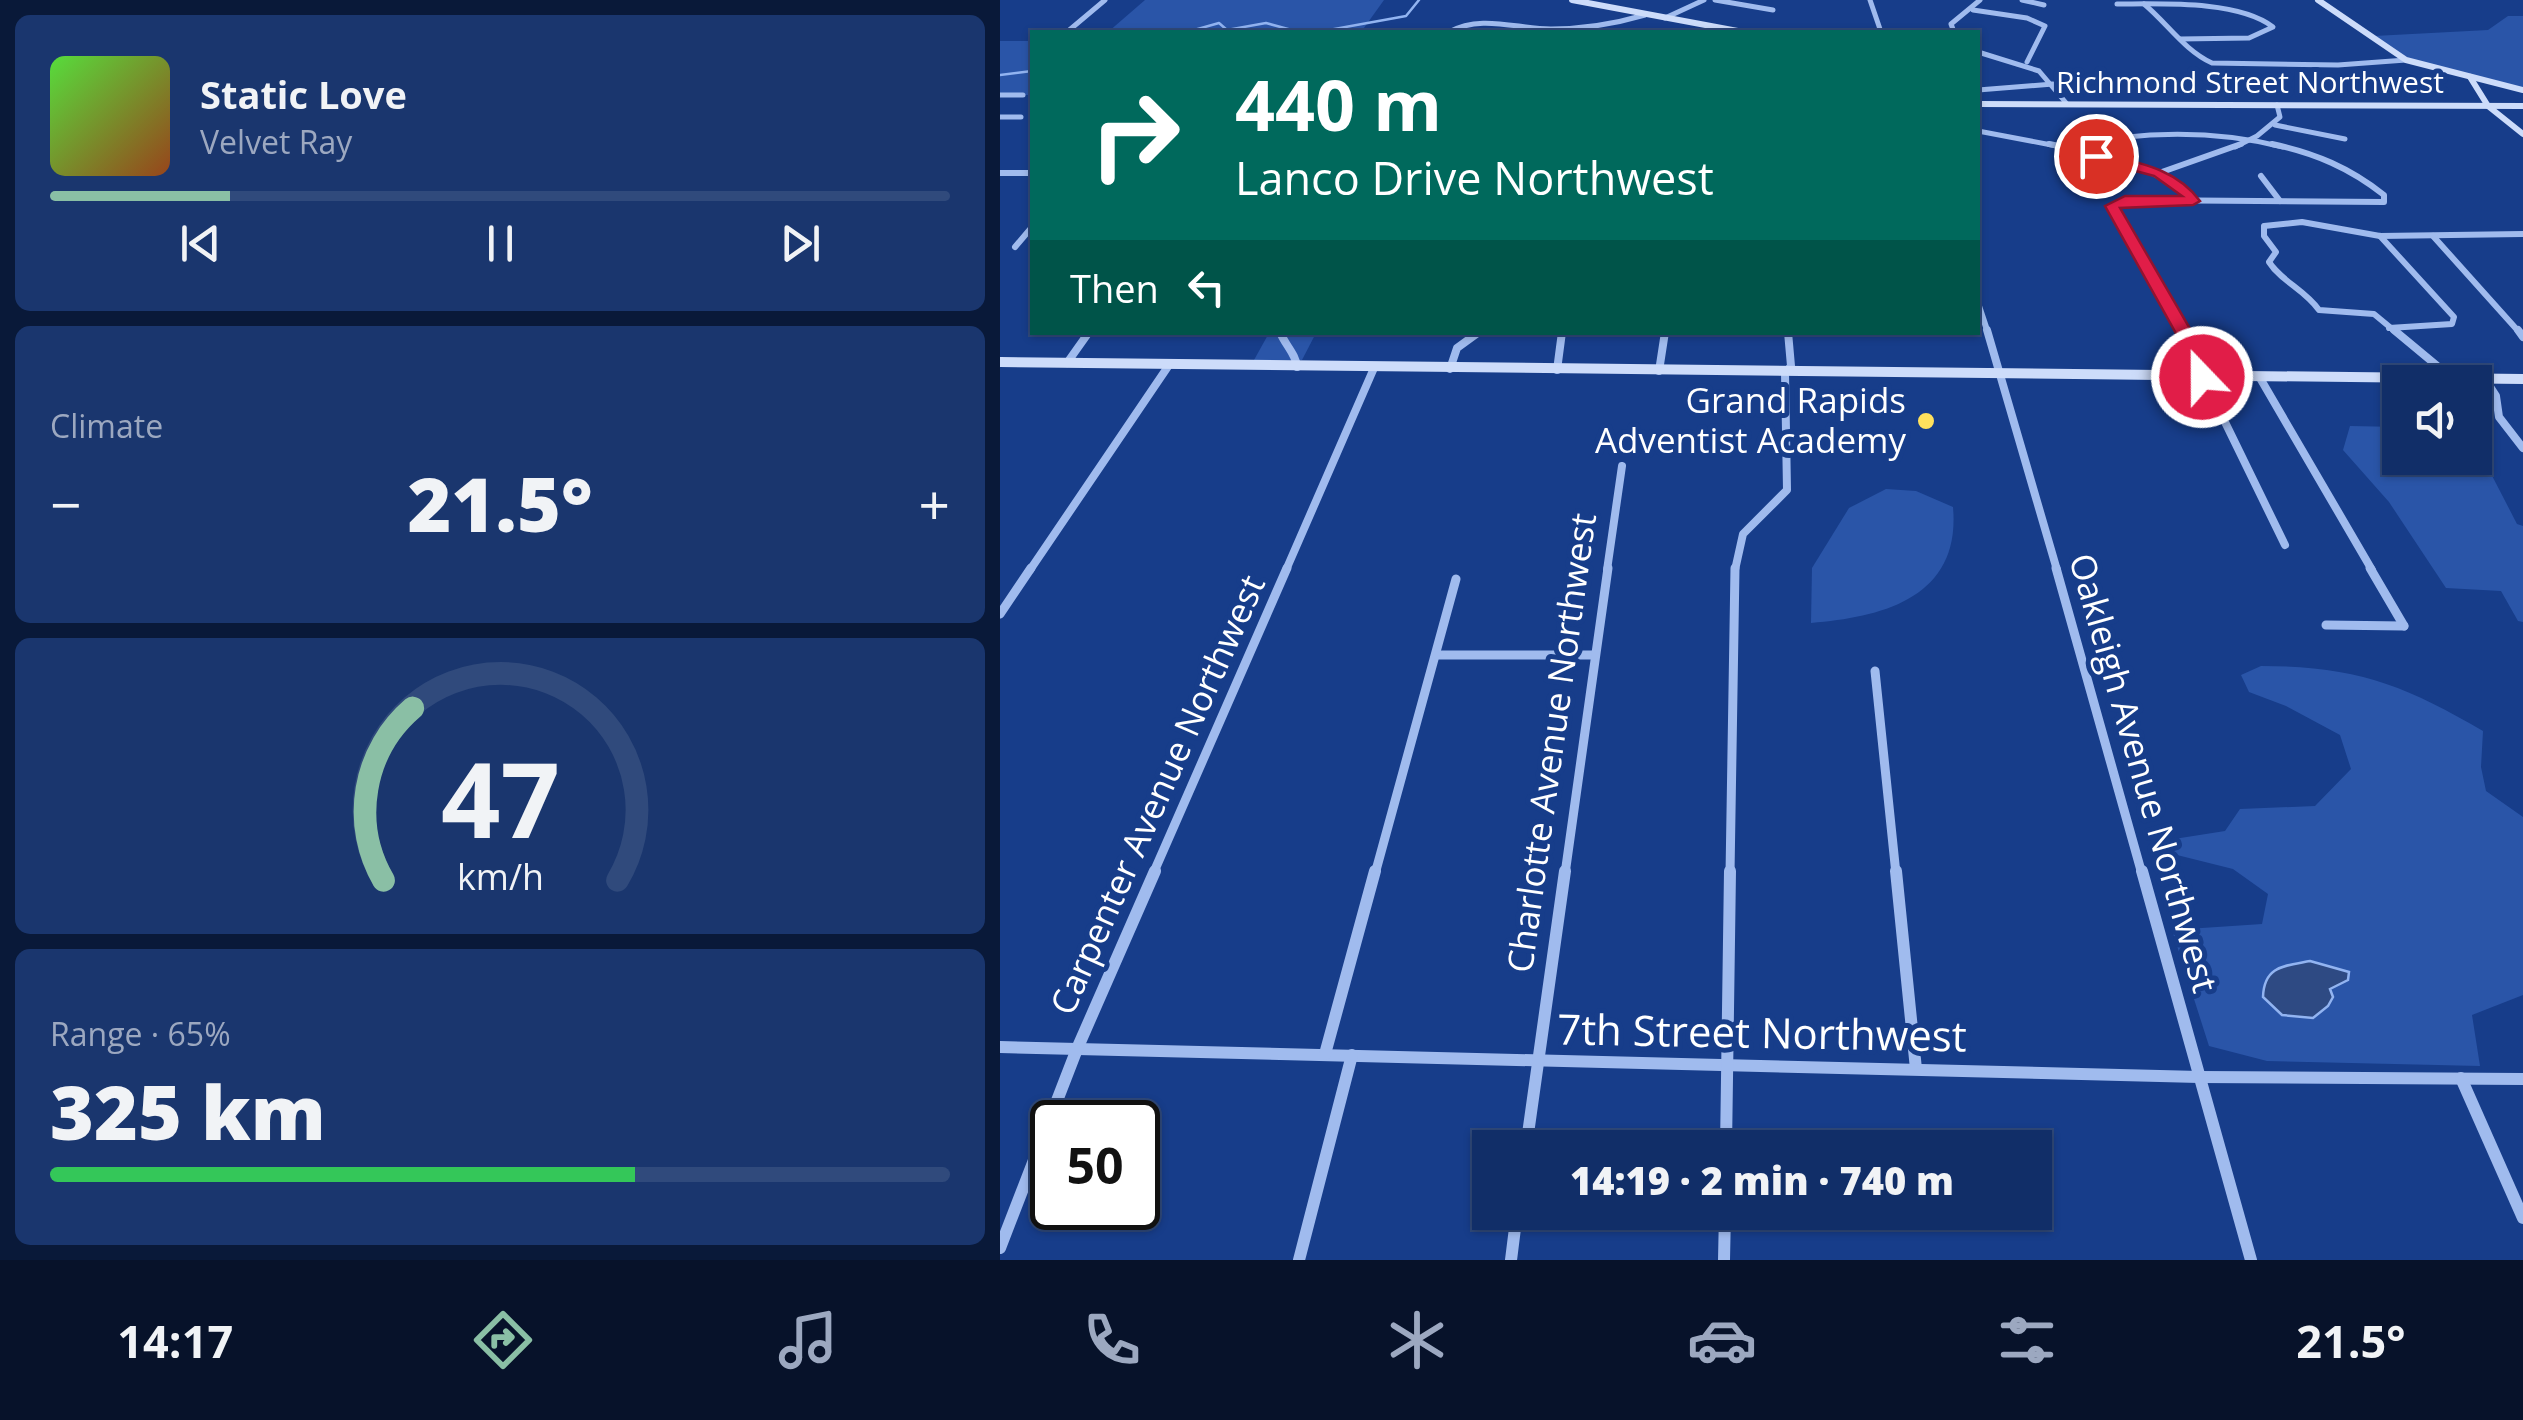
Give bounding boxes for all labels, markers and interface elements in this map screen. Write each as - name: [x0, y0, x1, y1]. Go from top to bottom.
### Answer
- text: 440 m: [1235, 56, 1442, 152]
- street label: Richmond Street Northwest: [2056, 61, 2444, 102]
- text: Static Love: [200, 68, 407, 120]
- icon: right: [1070, 70, 1200, 200]
- pin: [2054, 114, 2139, 199]
- text: Velvet Ray: [200, 120, 352, 163]
- icon: arrive: [2069, 129, 2124, 184]
- text: Lanco Drive Northwest: [1235, 147, 1714, 208]
- icon: previous: [173, 216, 228, 271]
- icon: pause: [473, 216, 528, 271]
- icon: next: [773, 216, 828, 271]
- icon: left: [1179, 260, 1234, 315]
- text: Then: [1070, 262, 1159, 314]
- position arrow: [2150, 325, 2254, 429]
- map controls: [2382, 365, 2492, 475]
- button: sound: [2382, 365, 2492, 475]
- place label: Grand Rapids Adventist Academy: [1595, 376, 1906, 463]
- text: Climate: [50, 404, 163, 447]
- marker: Grand Rapids Adventist Academy: [1915, 410, 1937, 432]
- text: 21.5°: [407, 452, 593, 554]
- text: −: [50, 466, 81, 541]
- text: +: [919, 466, 950, 541]
- street label: Charlotte Avenue Northwest: [1495, 510, 1606, 975]
- street label: Oakleigh Avenue Northwest: [2059, 548, 2230, 998]
- street label: Carpenter Avenue Northwest: [1038, 567, 1275, 1022]
- text: 47: [441, 727, 559, 868]
- text: km/h: [457, 852, 543, 900]
- street label: 7th Street Northwest: [1557, 999, 1967, 1064]
- text: Range · 65%: [50, 1012, 231, 1055]
- text: 325 km: [50, 1060, 326, 1162]
- speed limit sign: 50: [1030, 1100, 1160, 1230]
- text: 14:19 · 2 min · 740 m: [1570, 1154, 1954, 1206]
- icon: directions: [468, 1305, 538, 1375]
- icon: music: [773, 1305, 843, 1375]
- icon: phone: [1077, 1305, 1147, 1375]
- icon: climate: [1382, 1305, 1452, 1375]
- icon: car: [1687, 1305, 1757, 1375]
- icon: filters: [1992, 1305, 2062, 1375]
- text: 14:17: [117, 1310, 233, 1371]
- text: 21.5°: [2296, 1310, 2406, 1371]

